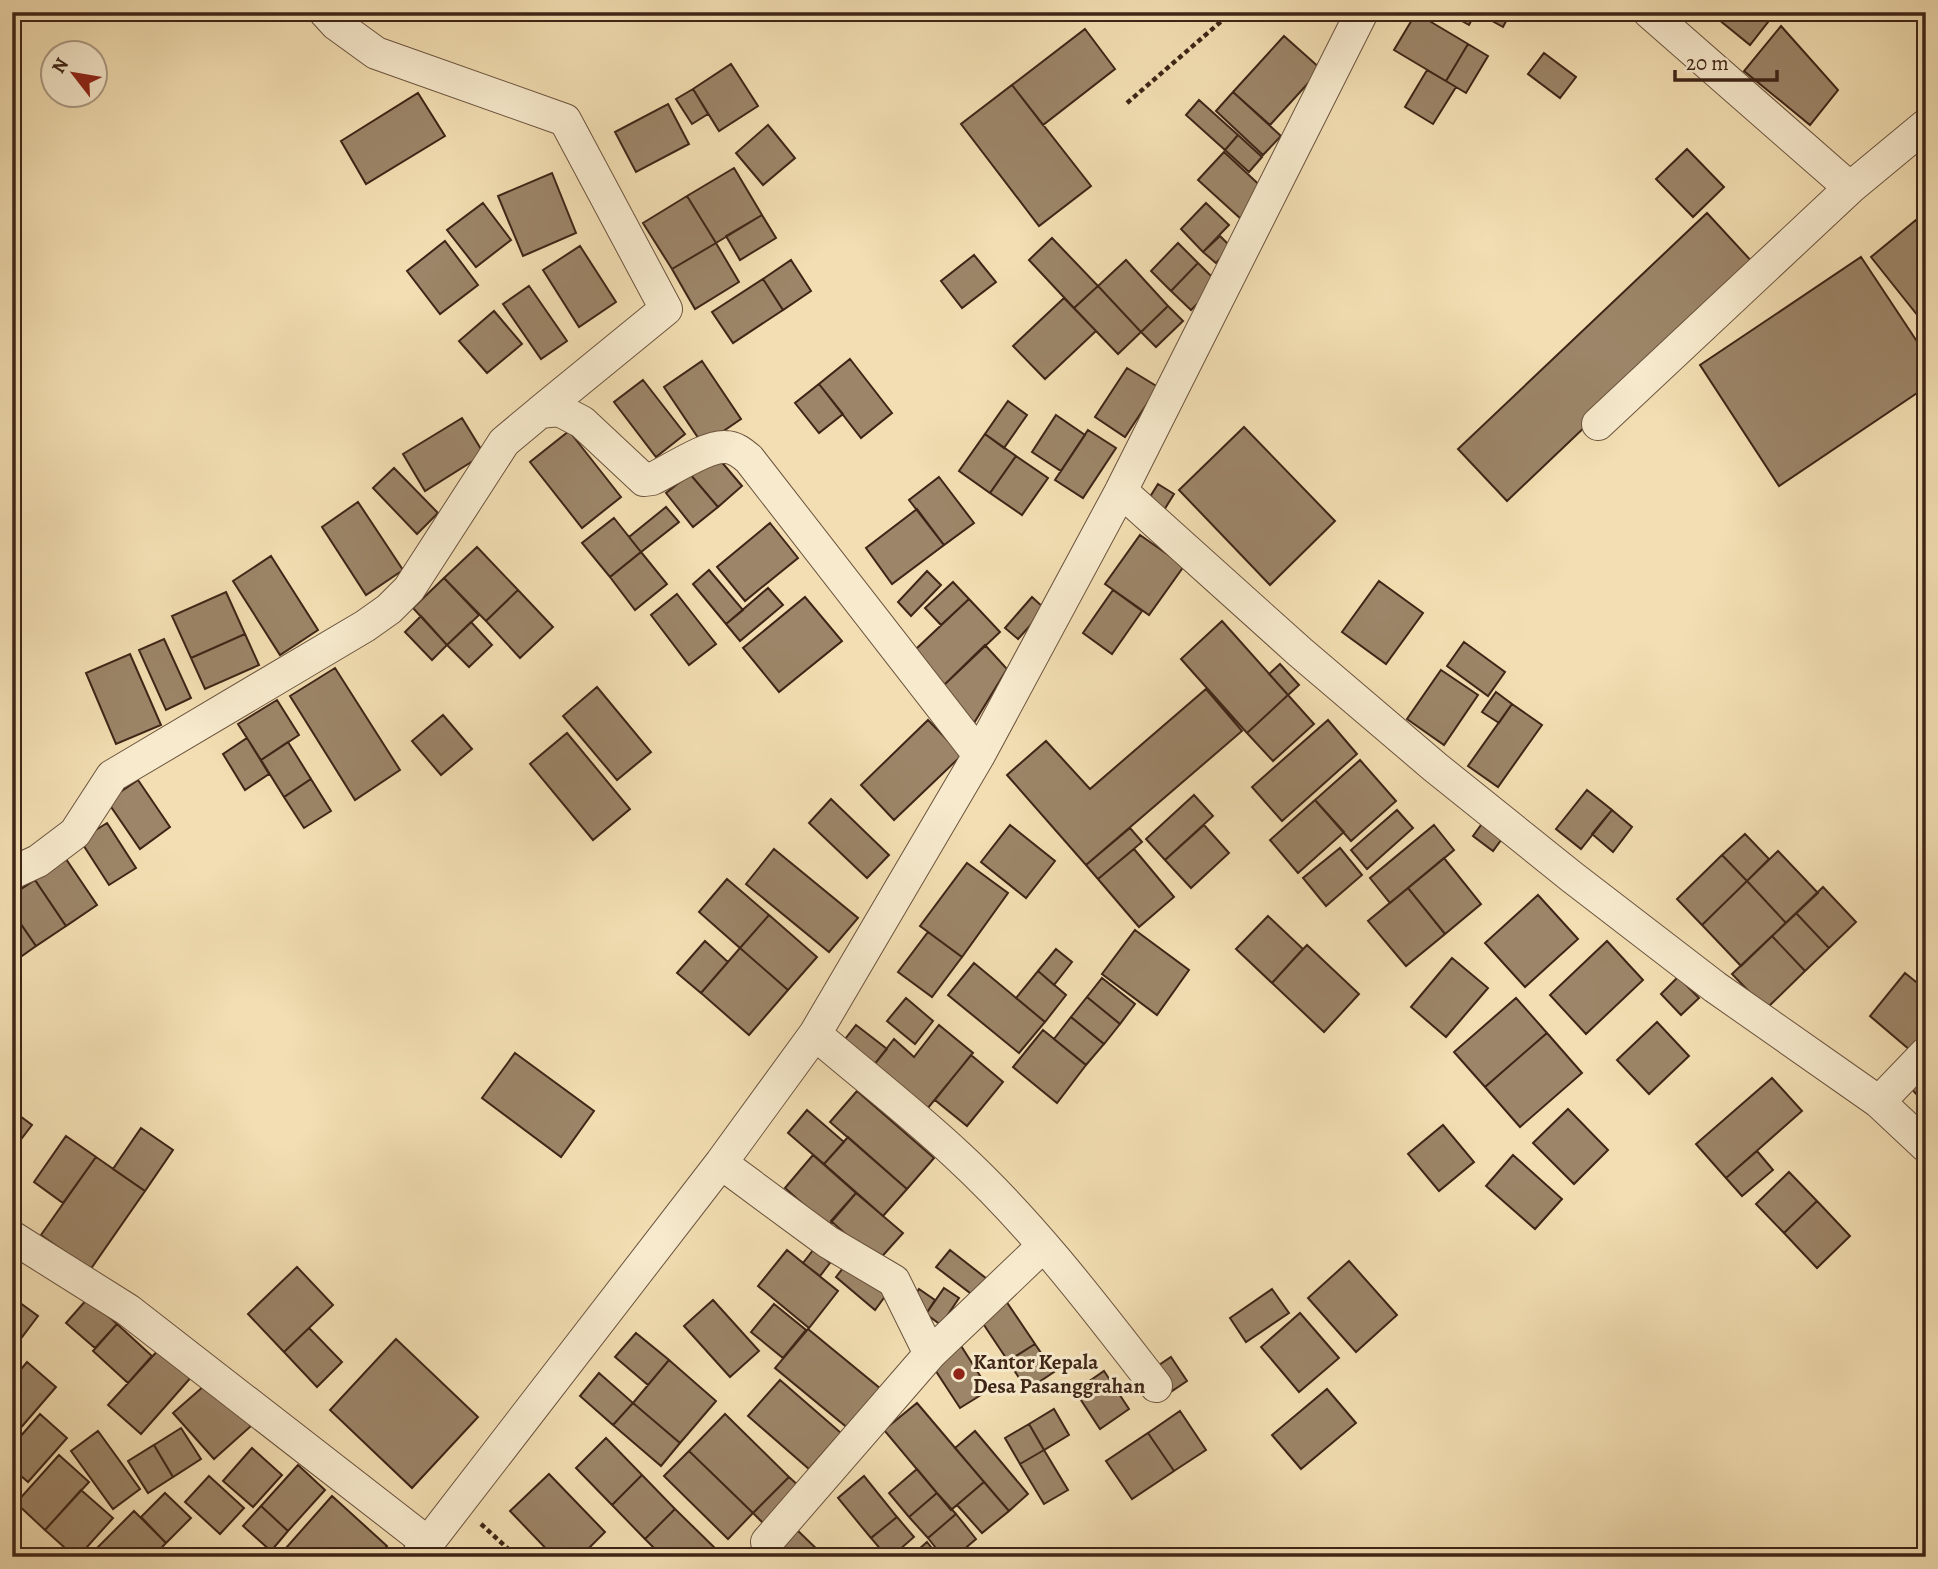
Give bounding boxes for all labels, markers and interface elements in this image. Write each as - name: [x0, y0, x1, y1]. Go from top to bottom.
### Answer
- north arrow: [38, 38, 108, 108]
- scale bar: [1675, 38, 1777, 82]
- text: 20 m: [1686, 49, 1729, 77]
- text: N: [46, 53, 75, 78]
- place label: Kantor Kepala Desa Pasanggrahan: [973, 1348, 1145, 1400]
- marker: Kantor Kepala Desa Pasanggrahan: [951, 1366, 967, 1382]

